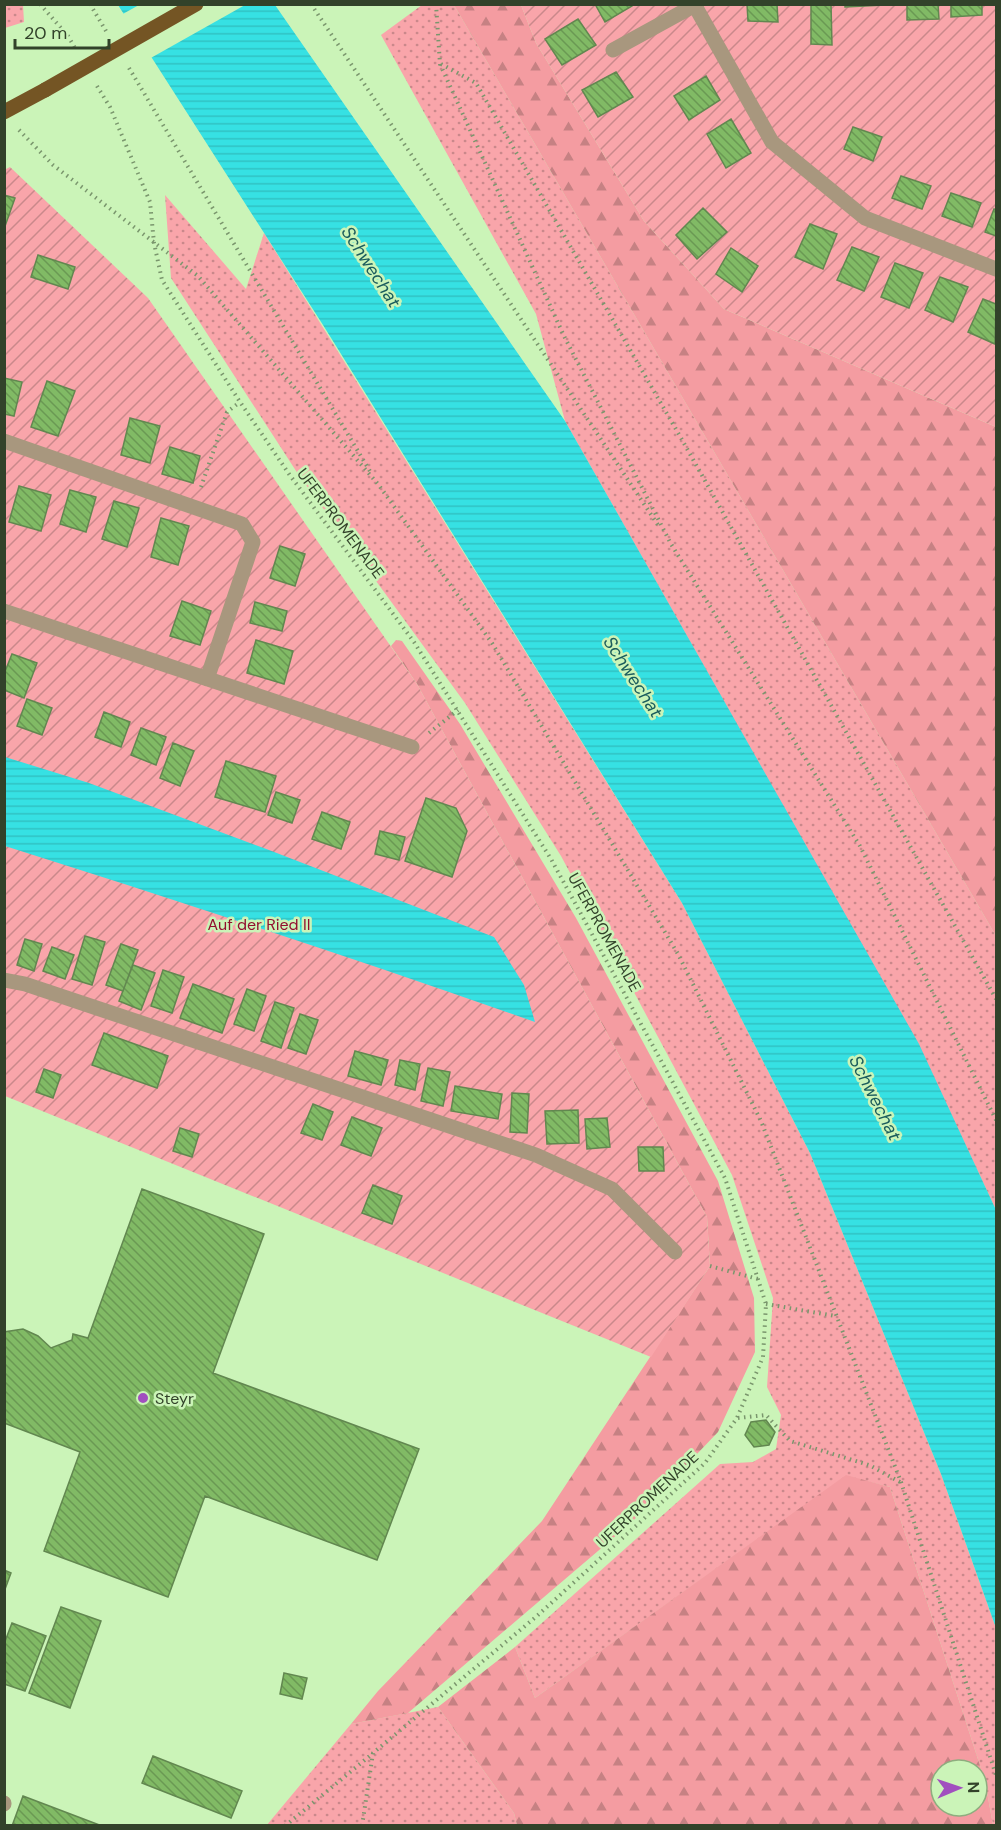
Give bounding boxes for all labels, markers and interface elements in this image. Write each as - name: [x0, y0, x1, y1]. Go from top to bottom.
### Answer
- scale bar: [15, 12, 110, 50]
- text: 20 m: [24, 21, 67, 45]
- water label: Schwechat: [336, 222, 407, 313]
- street label: UFERPROMENADE: [292, 464, 389, 583]
- water label: Schwechat: [598, 632, 669, 723]
- street label: UFERPROMENADE: [563, 869, 646, 995]
- park label: Auf der Ried II: [208, 914, 310, 935]
- water label: Schwechat: [843, 1051, 907, 1146]
- place label: Steyr: [155, 1388, 194, 1409]
- marker: Steyr: [136, 1391, 150, 1405]
- street label: UFERPROMENADE: [592, 1446, 703, 1552]
- north arrow: [929, 1758, 989, 1818]
- text: N: [963, 1781, 984, 1794]

